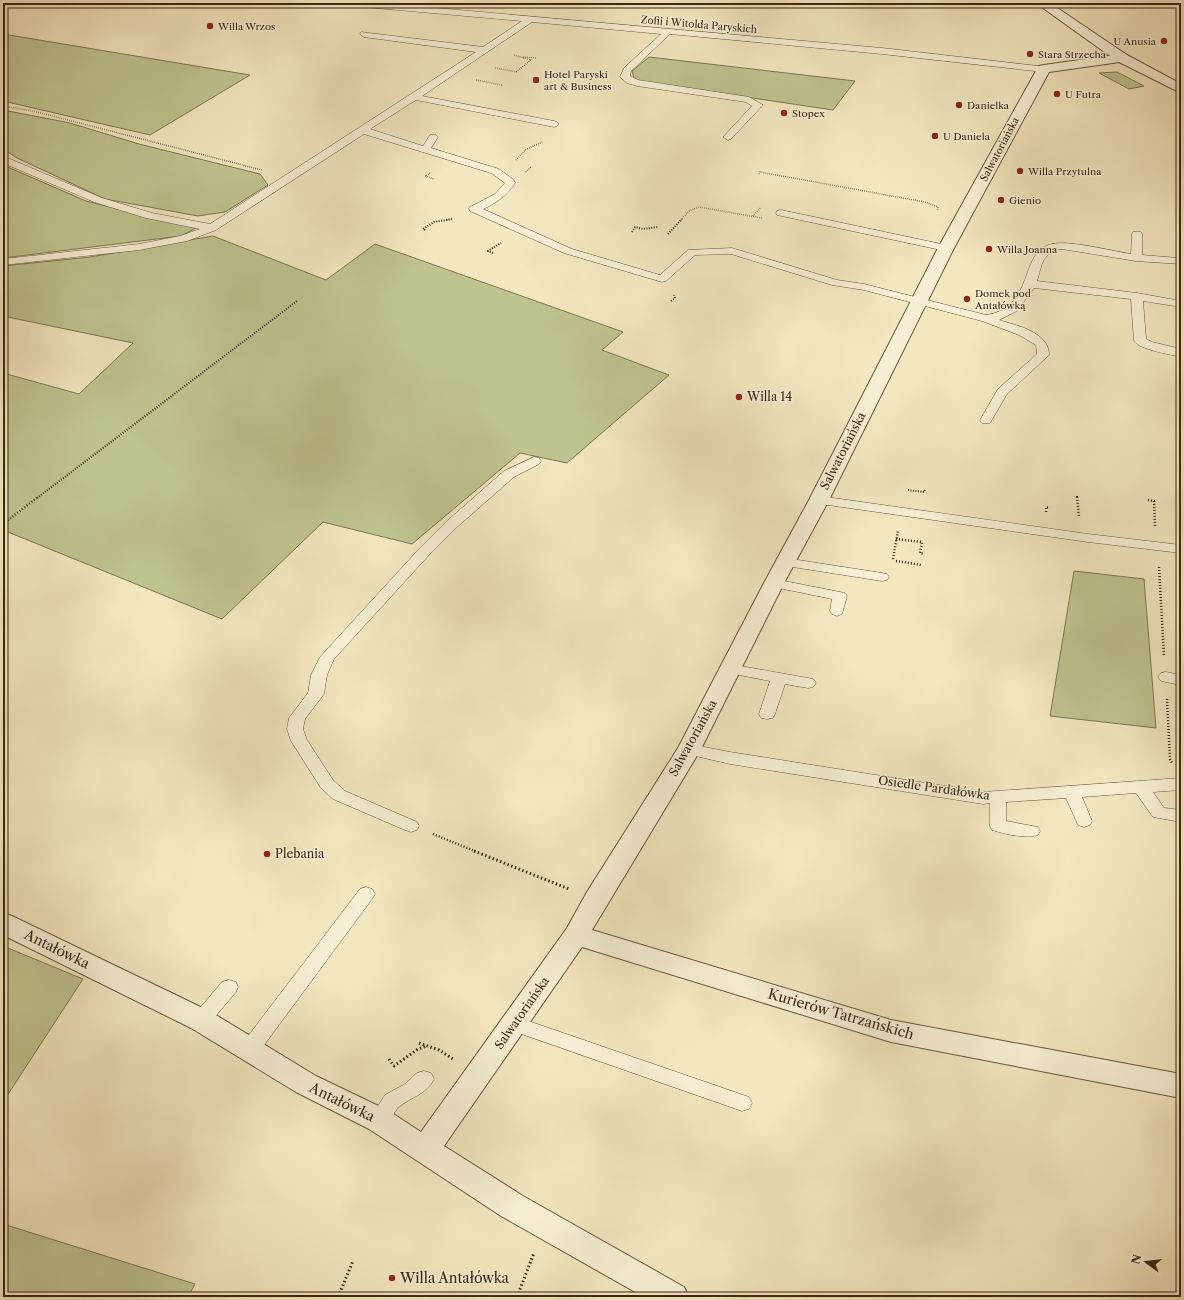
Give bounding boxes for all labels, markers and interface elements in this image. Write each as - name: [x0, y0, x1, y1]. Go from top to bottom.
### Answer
- street label: Zofii i Witolda Paryskich: [640, 13, 758, 36]
- place label: Willa Wrzos: [217, 20, 275, 33]
- marker: Willa Wrzos: [205, 21, 215, 31]
- place label: U Anusia: [1114, 35, 1157, 48]
- marker: U Anusia: [1159, 36, 1169, 46]
- place label: Stara Strzecha: [1038, 48, 1107, 61]
- marker: Stara Strzecha: [1025, 49, 1035, 59]
- place label: Hotel Paryski art & Business: [544, 68, 612, 93]
- marker: Hotel Paryski art & Business: [531, 75, 541, 85]
- place label: U Futra: [1065, 88, 1102, 101]
- marker: U Futra: [1052, 89, 1062, 99]
- place label: Danielka: [967, 99, 1010, 112]
- marker: Danielka: [954, 100, 964, 110]
- place label: Stopex: [792, 107, 825, 120]
- marker: Stopex: [779, 108, 789, 118]
- street label: Salwatoriańska: [977, 114, 1022, 184]
- place label: U Daniela: [943, 130, 991, 143]
- marker: U Daniela: [930, 131, 940, 141]
- place label: Willa Przytulna: [1027, 165, 1102, 178]
- marker: Willa Przytulna: [1015, 166, 1025, 176]
- place label: Gienio: [1009, 194, 1041, 207]
- marker: Gienio: [996, 195, 1006, 205]
- place label: Willa Joanna: [996, 243, 1058, 256]
- marker: Willa Joanna: [984, 244, 994, 254]
- place label: Domek pod Antałówką: [974, 287, 1031, 312]
- marker: Domek pod Antałówką: [962, 294, 972, 304]
- place label: Willa 14: [746, 389, 792, 404]
- marker: Willa 14: [734, 392, 744, 402]
- street label: Salwatoriańska: [817, 409, 869, 492]
- street label: Salwatoriańska: [665, 696, 720, 779]
- street label: Osiedle Pardałówka: [877, 772, 991, 803]
- place label: Plebania: [275, 846, 325, 861]
- marker: Plebania: [262, 849, 272, 859]
- street label: Antałówka: [20, 925, 93, 973]
- street label: Salwatoriańska: [491, 973, 553, 1052]
- street label: Kurierów Tatrzańskich: [766, 985, 916, 1044]
- street label: Antałówka: [305, 1078, 378, 1126]
- north arrow: [1126, 1242, 1166, 1282]
- text: N: [1128, 1253, 1144, 1266]
- place label: Willa Antałówka: [399, 1269, 509, 1287]
- marker: Willa Antałówka: [387, 1273, 397, 1283]

